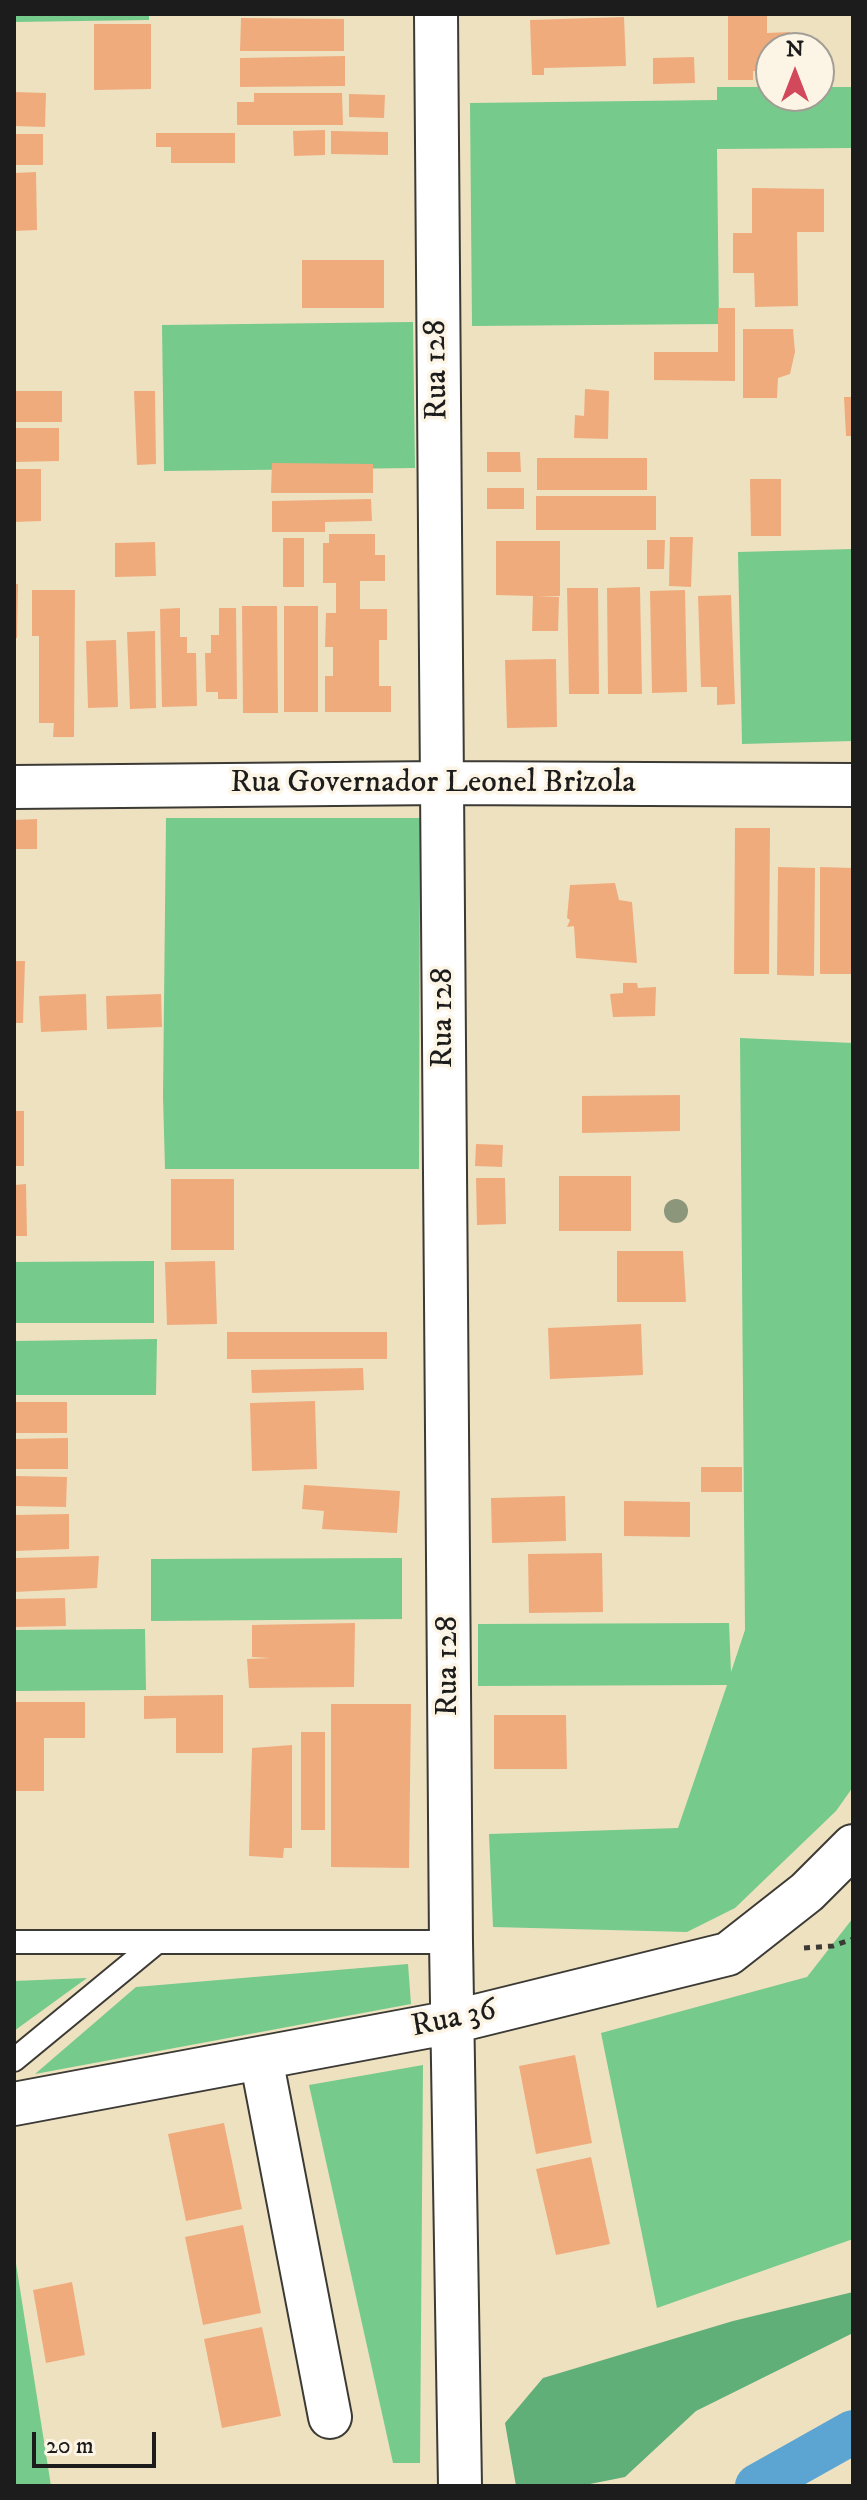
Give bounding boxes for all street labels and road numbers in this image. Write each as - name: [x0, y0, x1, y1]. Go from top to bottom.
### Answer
- street label: Rua 128: [418, 319, 458, 421]
- street label: Rua Governador Leonel Brizola: [230, 765, 636, 803]
- street label: Rua 128: [425, 968, 463, 1068]
- street label: Rua 128: [430, 1616, 468, 1716]
- street label: Rua 36: [408, 1992, 500, 2048]

